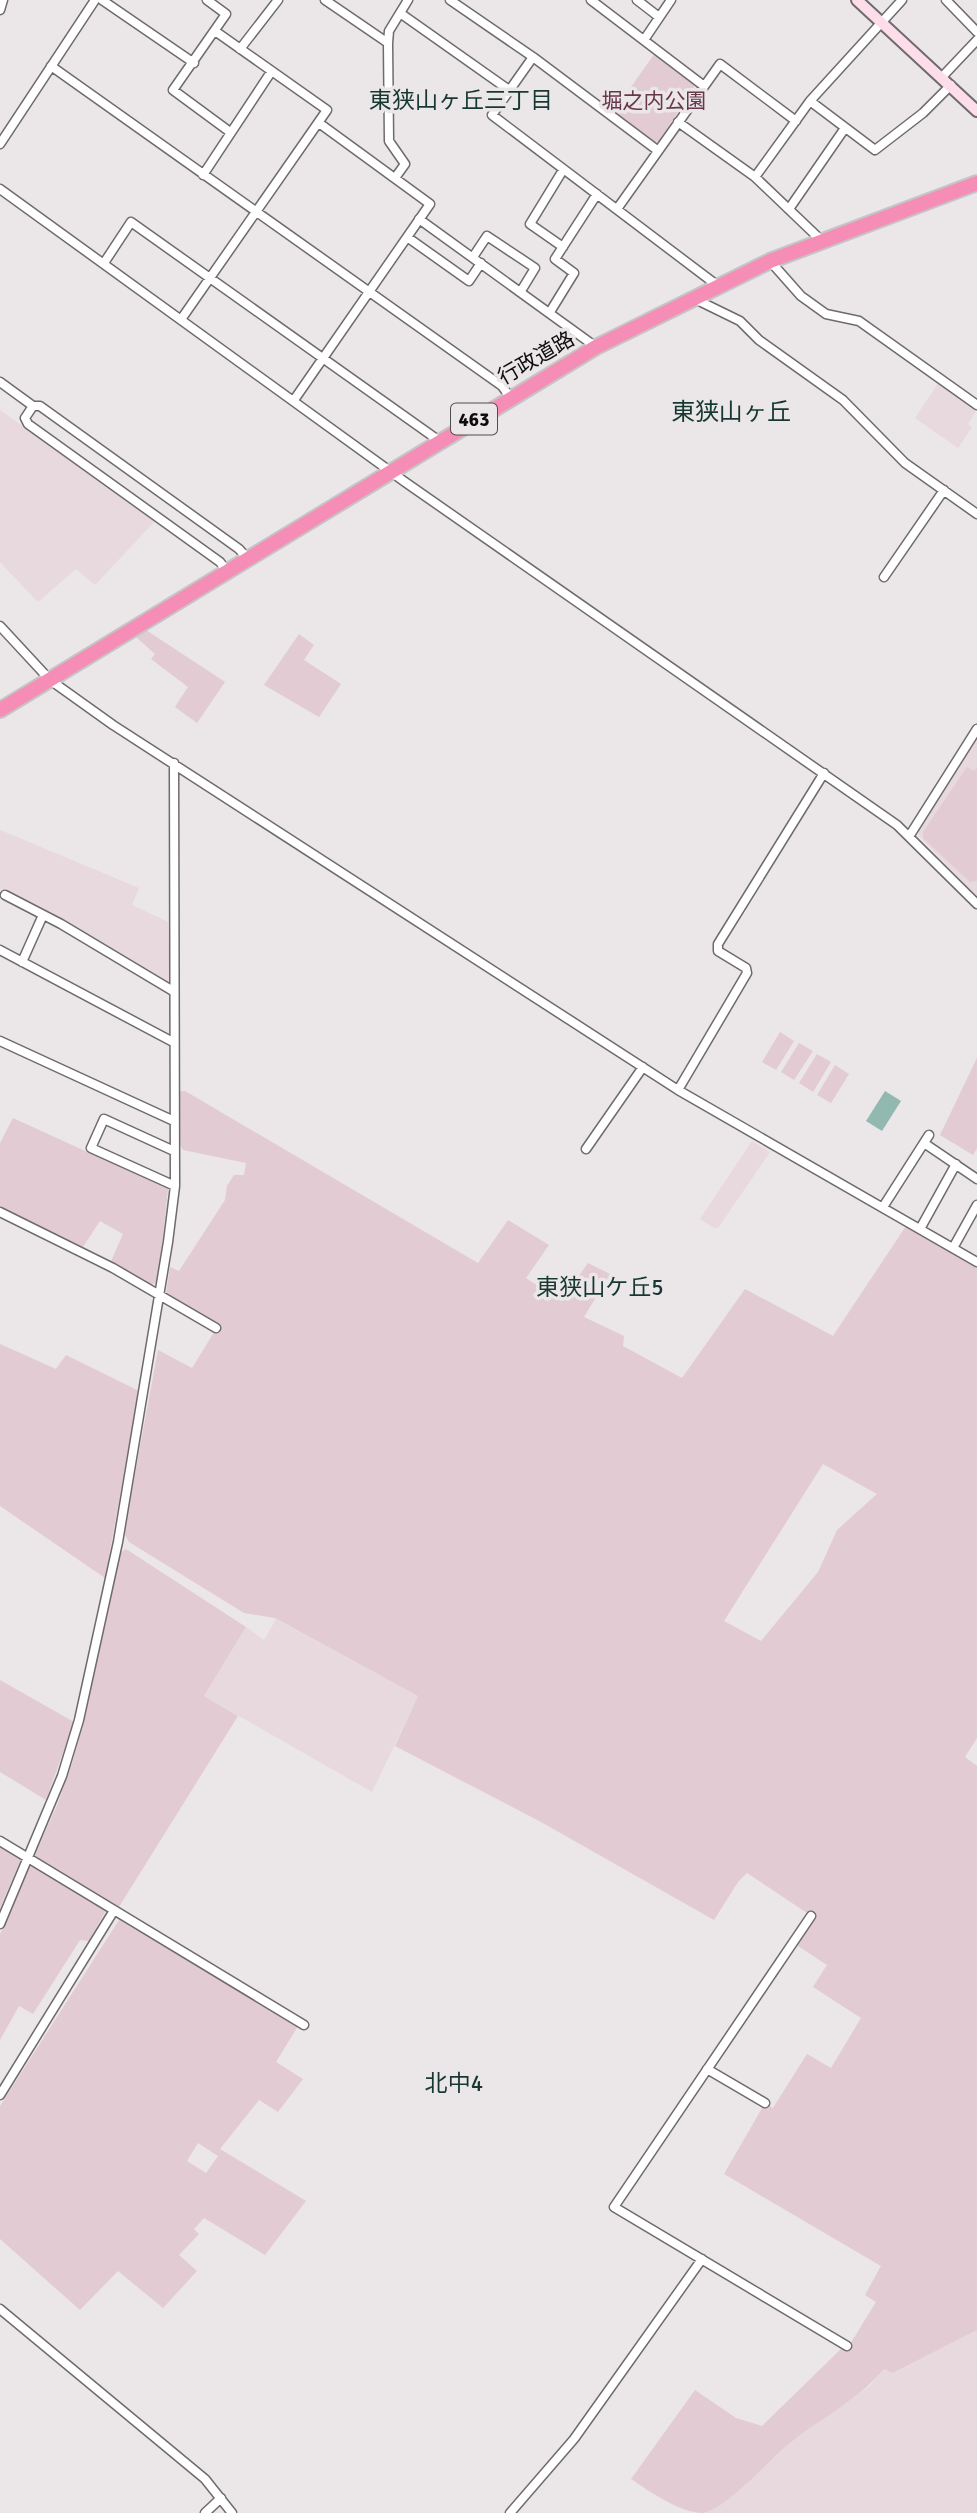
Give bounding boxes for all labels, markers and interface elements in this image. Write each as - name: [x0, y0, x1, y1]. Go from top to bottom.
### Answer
- district label: 東狭山ヶ丘三丁目: [369, 86, 553, 115]
- park label: 堀之内公園: [602, 88, 707, 114]
- street label: 行政道路: [493, 326, 579, 390]
- district label: 東狭山ヶ丘: [671, 397, 791, 427]
- road number: 463: [451, 404, 497, 434]
- district label: 東狭山ケ丘5: [536, 1273, 664, 1302]
- district label: 北中4: [425, 2069, 483, 2098]

